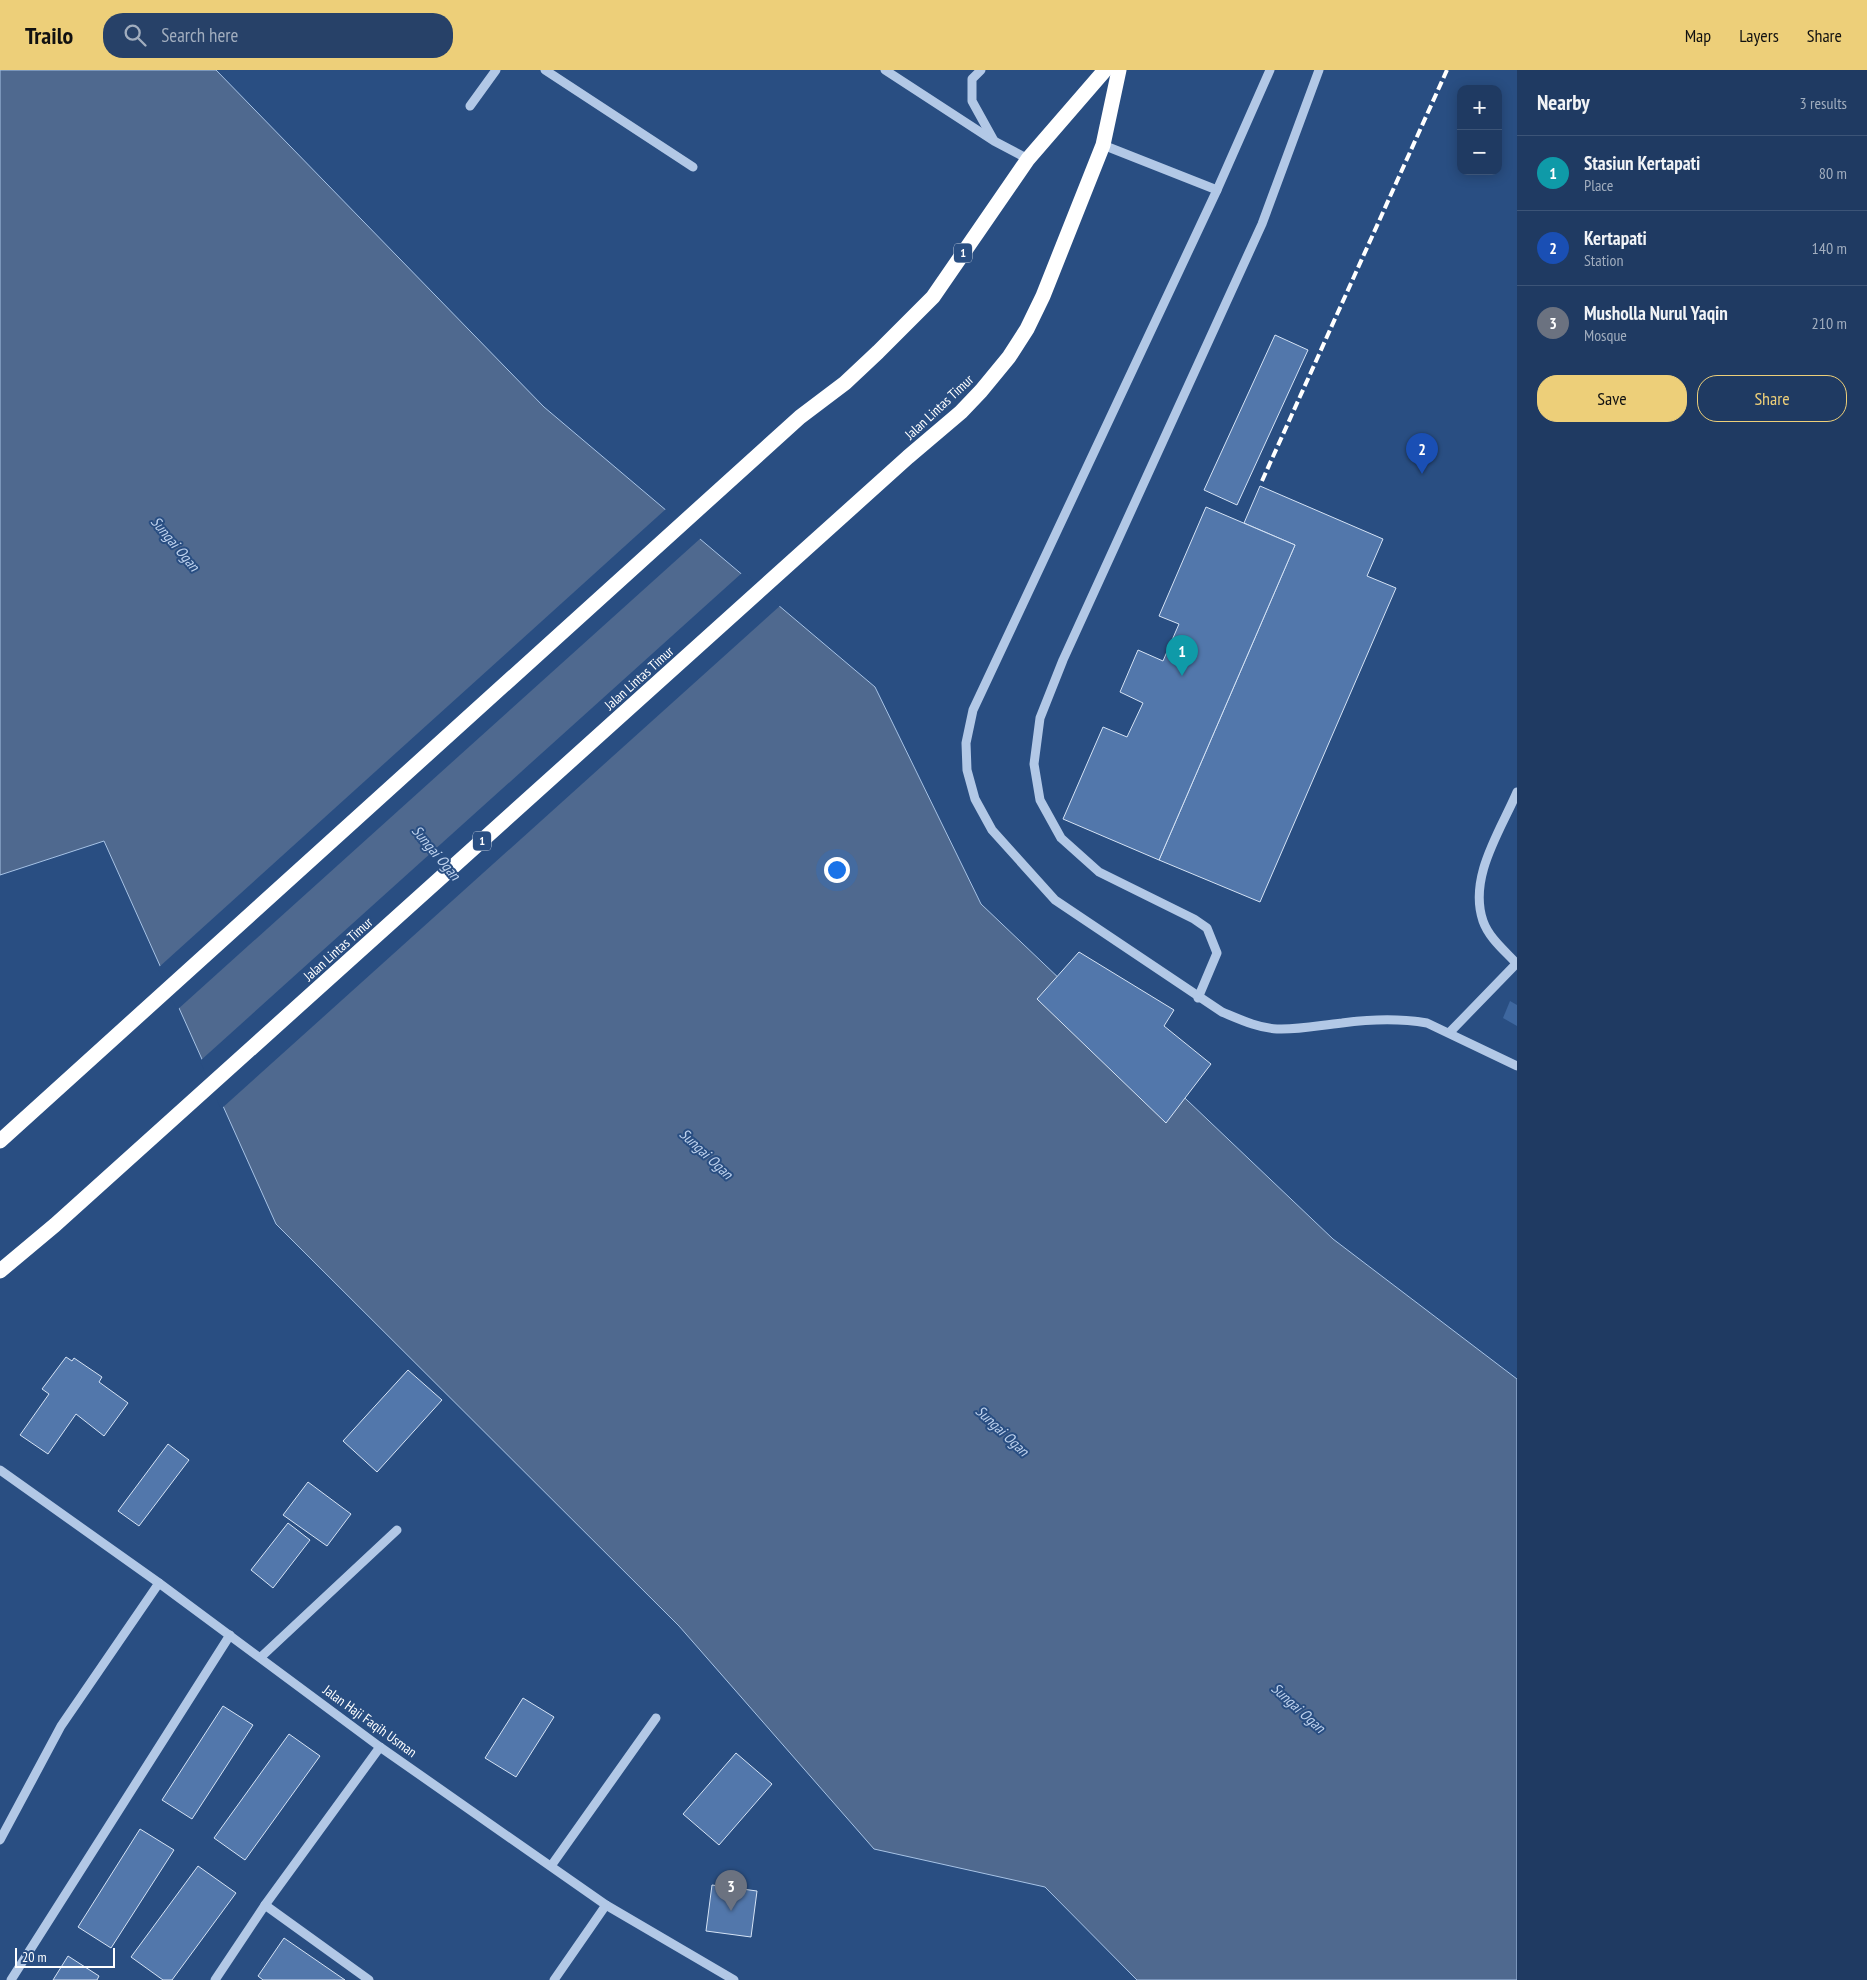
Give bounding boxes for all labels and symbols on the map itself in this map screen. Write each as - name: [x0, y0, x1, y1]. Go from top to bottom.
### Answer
- road number: 1: [954, 244, 972, 262]
- street label: Jalan Lintas Timur: [900, 371, 977, 444]
- pin: 2: [1406, 433, 1438, 474]
- water label: Sungai Ogan: [147, 512, 205, 576]
- pin: 1: [1166, 635, 1198, 676]
- street label: Jalan Lintas Timur: [600, 642, 677, 714]
- water label: Sungai Ogan: [408, 821, 466, 885]
- road number: 1: [473, 831, 491, 850]
- your location: [824, 857, 850, 883]
- street label: Jalan Lintas Timur: [299, 913, 376, 985]
- water label: Sungai Ogan: [676, 1124, 738, 1184]
- water label: Sungai Ogan: [972, 1401, 1034, 1461]
- water label: Sungai Ogan: [1268, 1679, 1330, 1738]
- street label: Jalan Haji Faqih Usman: [319, 1680, 420, 1761]
- pin: 3: [715, 1870, 747, 1911]
- scale bar: [15, 1945, 115, 1968]

